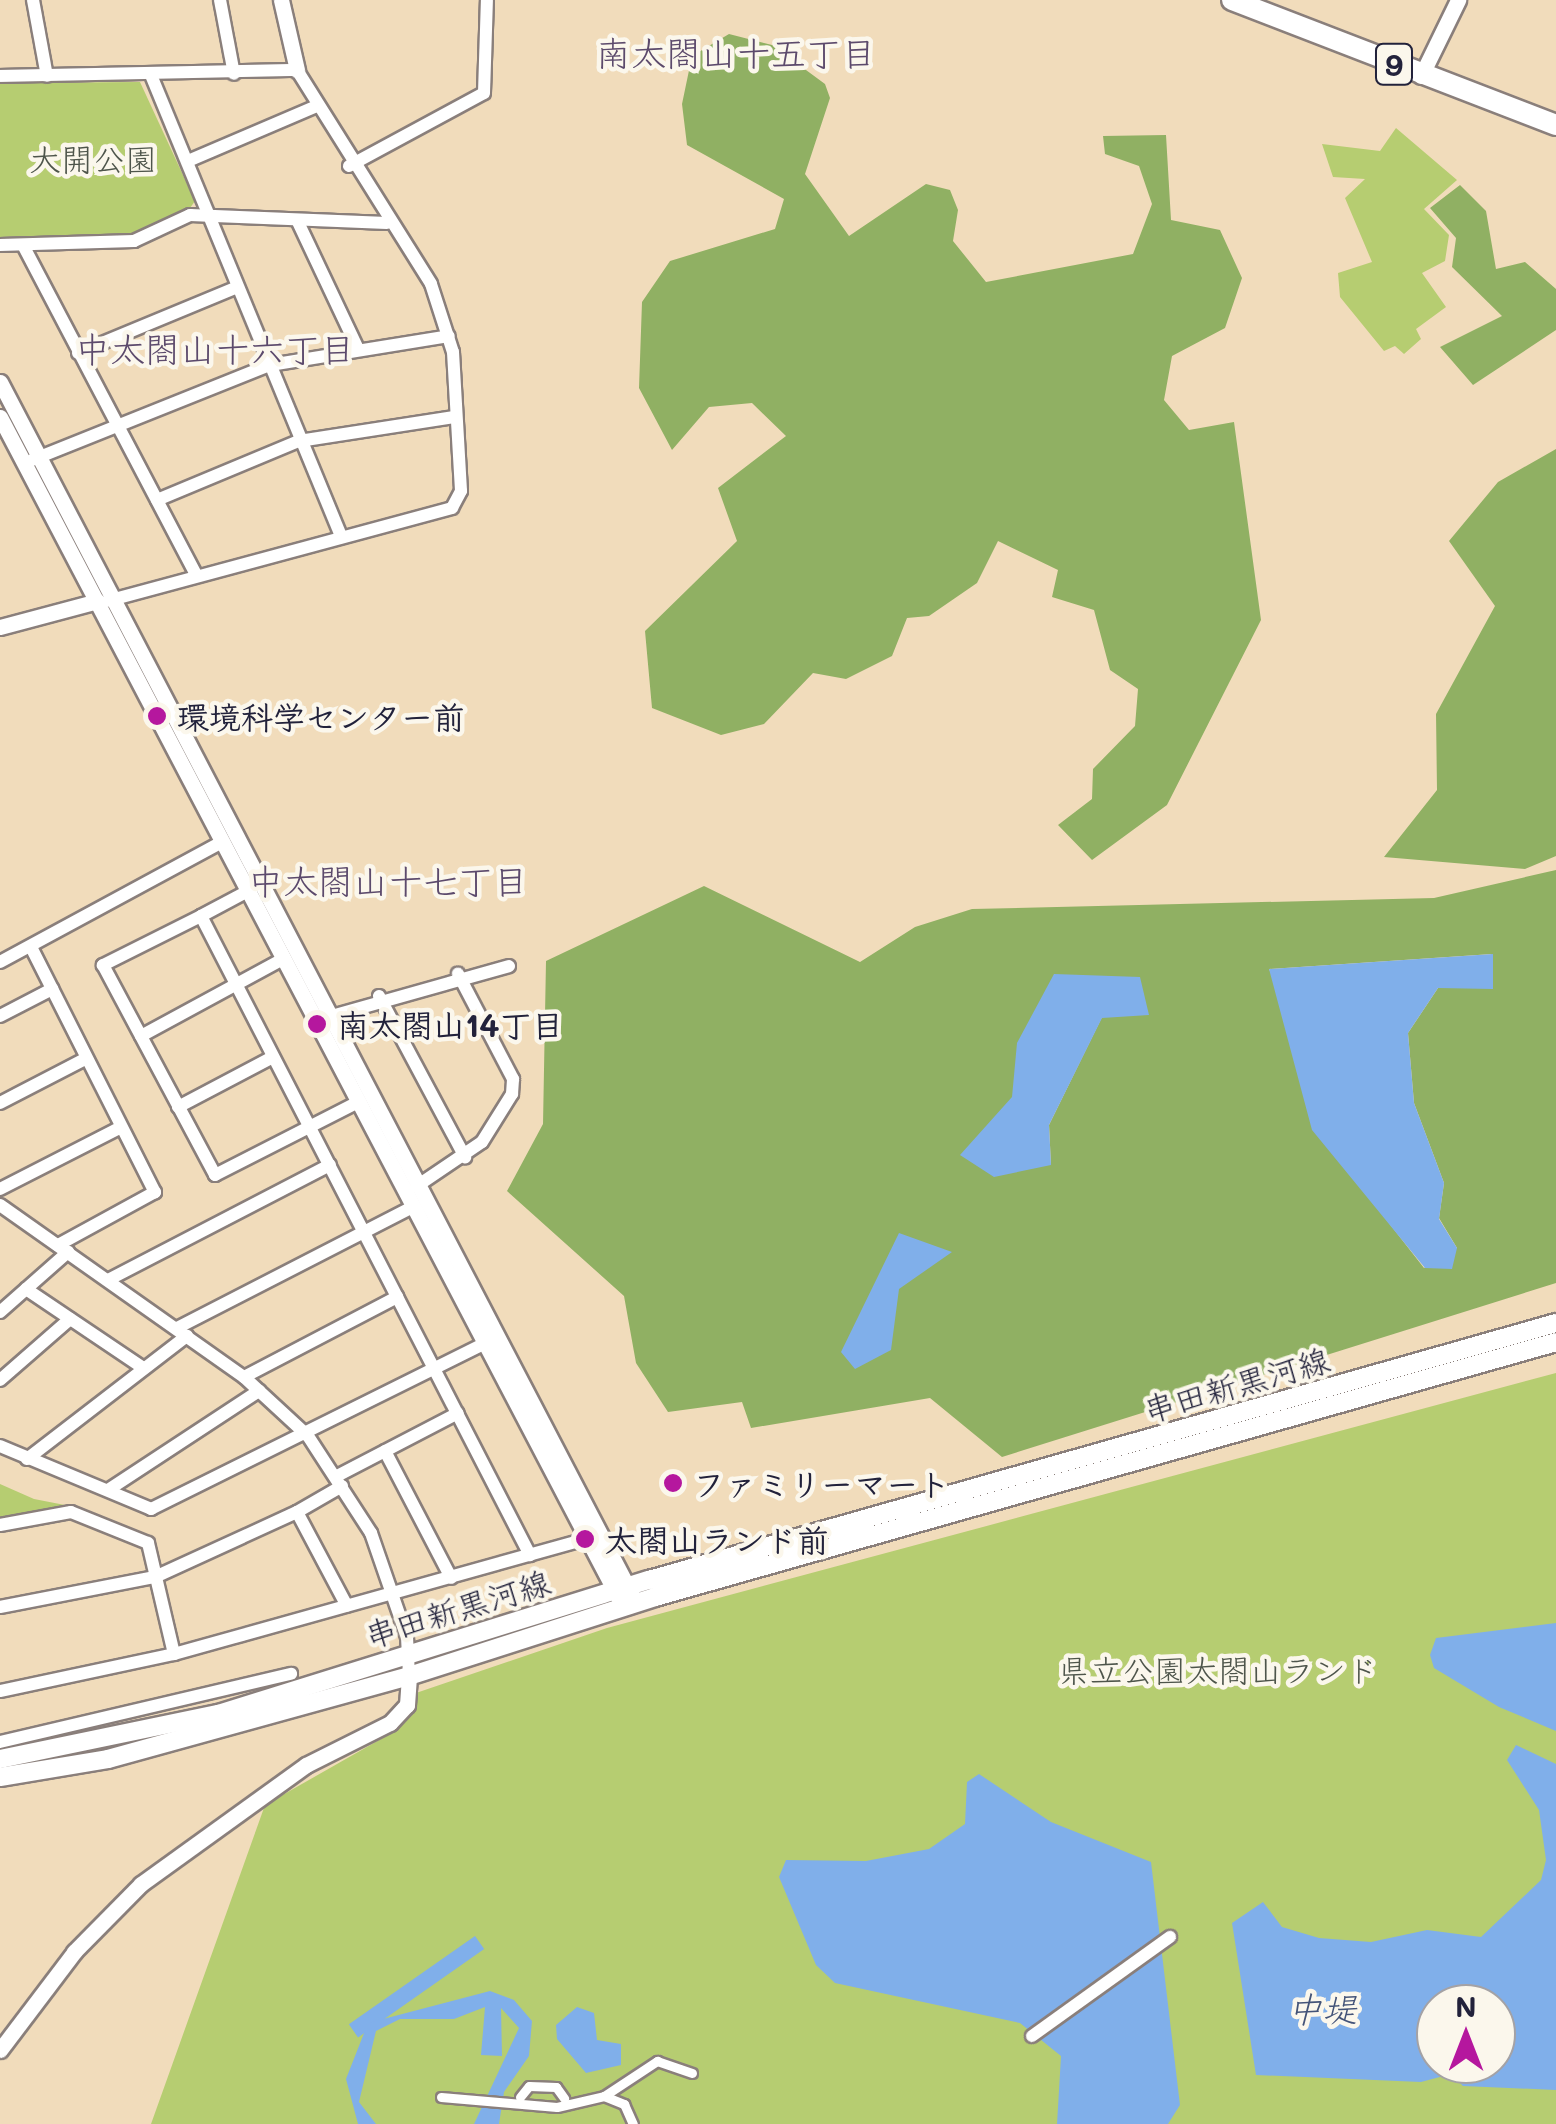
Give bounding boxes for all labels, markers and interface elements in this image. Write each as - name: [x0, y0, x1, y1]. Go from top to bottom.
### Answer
- district label: 南太閤山十五丁目: [596, 31, 876, 73]
- road number: 9: [1374, 39, 1414, 89]
- park label: 大開公園: [29, 139, 157, 177]
- district label: 中太閤山十六丁目: [75, 327, 355, 369]
- place label: 環境科学センター前: [177, 697, 465, 735]
- marker: 環境科学センター前: [146, 705, 168, 727]
- district label: 中太閤山十七丁目: [248, 859, 528, 901]
- place label: 南太閤山14丁目: [337, 1005, 563, 1043]
- marker: 南太閤山14丁目: [306, 1013, 328, 1035]
- street label: 串田新黒河線: [1138, 1339, 1334, 1429]
- place label: ファミリーマート: [693, 1464, 949, 1502]
- marker: ファミリーマート: [662, 1472, 684, 1494]
- place label: 太閤山ランド前: [605, 1520, 829, 1558]
- marker: 太閤山ランド前: [574, 1528, 596, 1550]
- street label: 串田新黒河線: [360, 1562, 554, 1654]
- park label: 県立公園太閤山ランド: [1058, 1650, 1378, 1688]
- north arrow: [1416, 1984, 1516, 2084]
- water label: 中堤: [1287, 1987, 1357, 2029]
- text: N: [1455, 1988, 1477, 2024]

